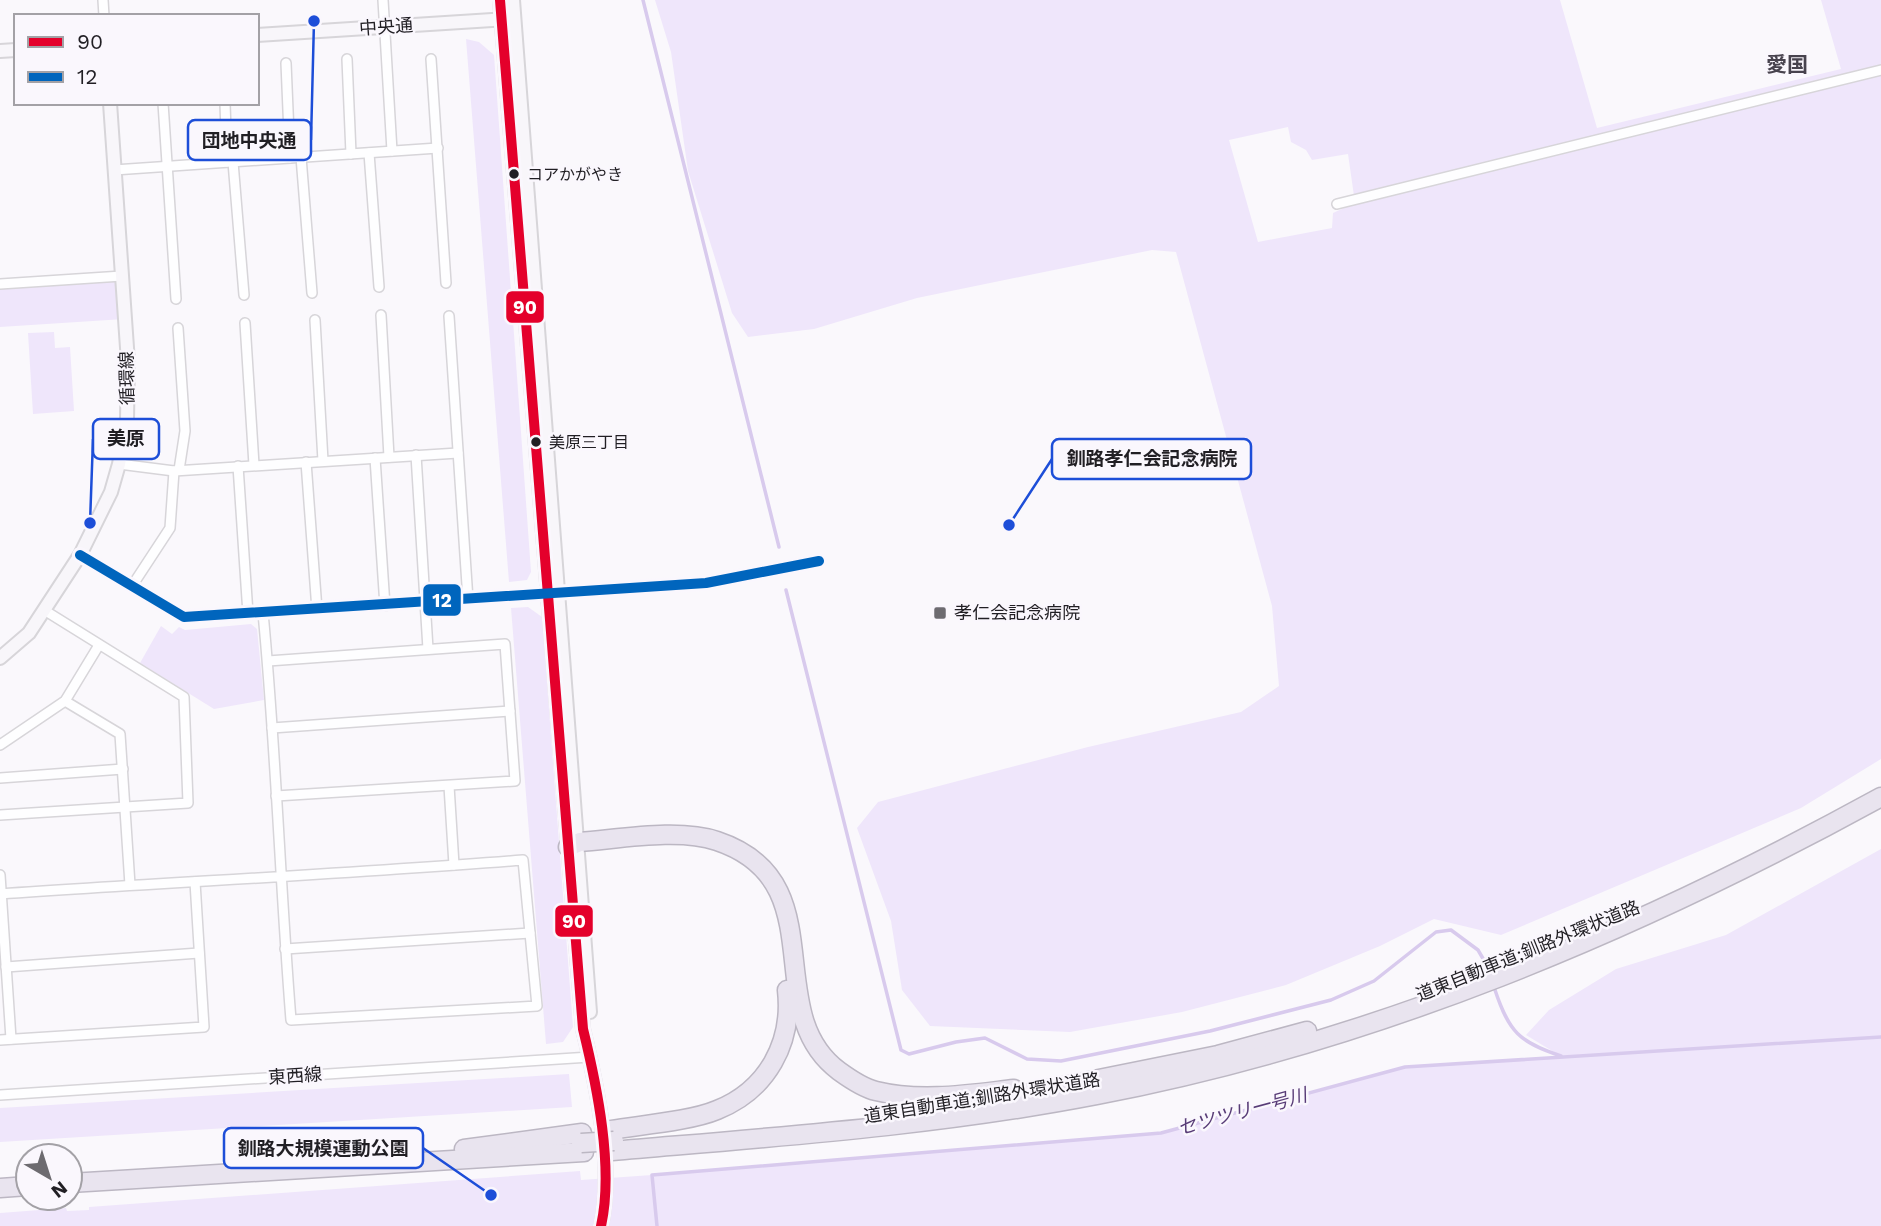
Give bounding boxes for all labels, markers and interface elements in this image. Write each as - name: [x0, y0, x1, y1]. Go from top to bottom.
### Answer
- legend: [14, 14, 259, 105]
- street label: 中央通: [358, 14, 414, 39]
- text: 90: [77, 29, 103, 54]
- district label: 愛国: [1766, 52, 1808, 77]
- text: 12: [77, 64, 97, 89]
- callout: 団地中央通: [188, 120, 311, 160]
- text: 団地中央通: [201, 129, 297, 152]
- place label: コアかがやき: [527, 165, 623, 184]
- marker: コアかがやき: [507, 167, 521, 181]
- line badge: 90: [505, 290, 545, 324]
- text: 90: [513, 296, 537, 319]
- street label: 循環線: [116, 351, 137, 405]
- callout: 美原: [93, 419, 159, 459]
- text: 美原: [107, 427, 145, 450]
- place label: 美原三丁目: [549, 433, 629, 452]
- marker: 美原三丁目: [529, 435, 543, 449]
- callout: 釧路孝仁会記念病院: [1052, 439, 1251, 479]
- text: 釧路孝仁会記念病院: [1066, 447, 1238, 470]
- line badge: 12: [422, 583, 462, 617]
- text: 12: [432, 589, 452, 612]
- place label: 孝仁会記念病院: [954, 602, 1080, 623]
- marker: 孝仁会記念病院: [932, 605, 948, 621]
- street label: 道東自動車道;釧路外環状道路: [1413, 896, 1643, 1005]
- line badge: 90: [554, 904, 594, 938]
- text: 90: [562, 910, 586, 933]
- street label: 東西線: [267, 1063, 323, 1088]
- street label: 道東自動車道;釧路外環状道路: [862, 1068, 1102, 1127]
- water label: セツツリ一号川: [1175, 1083, 1311, 1140]
- callout: 釧路大規模運動公園: [224, 1128, 423, 1168]
- text: 釧路大規模運動公園: [237, 1137, 409, 1160]
- north arrow: [14, 1142, 84, 1212]
- text: N: [47, 1176, 72, 1203]

